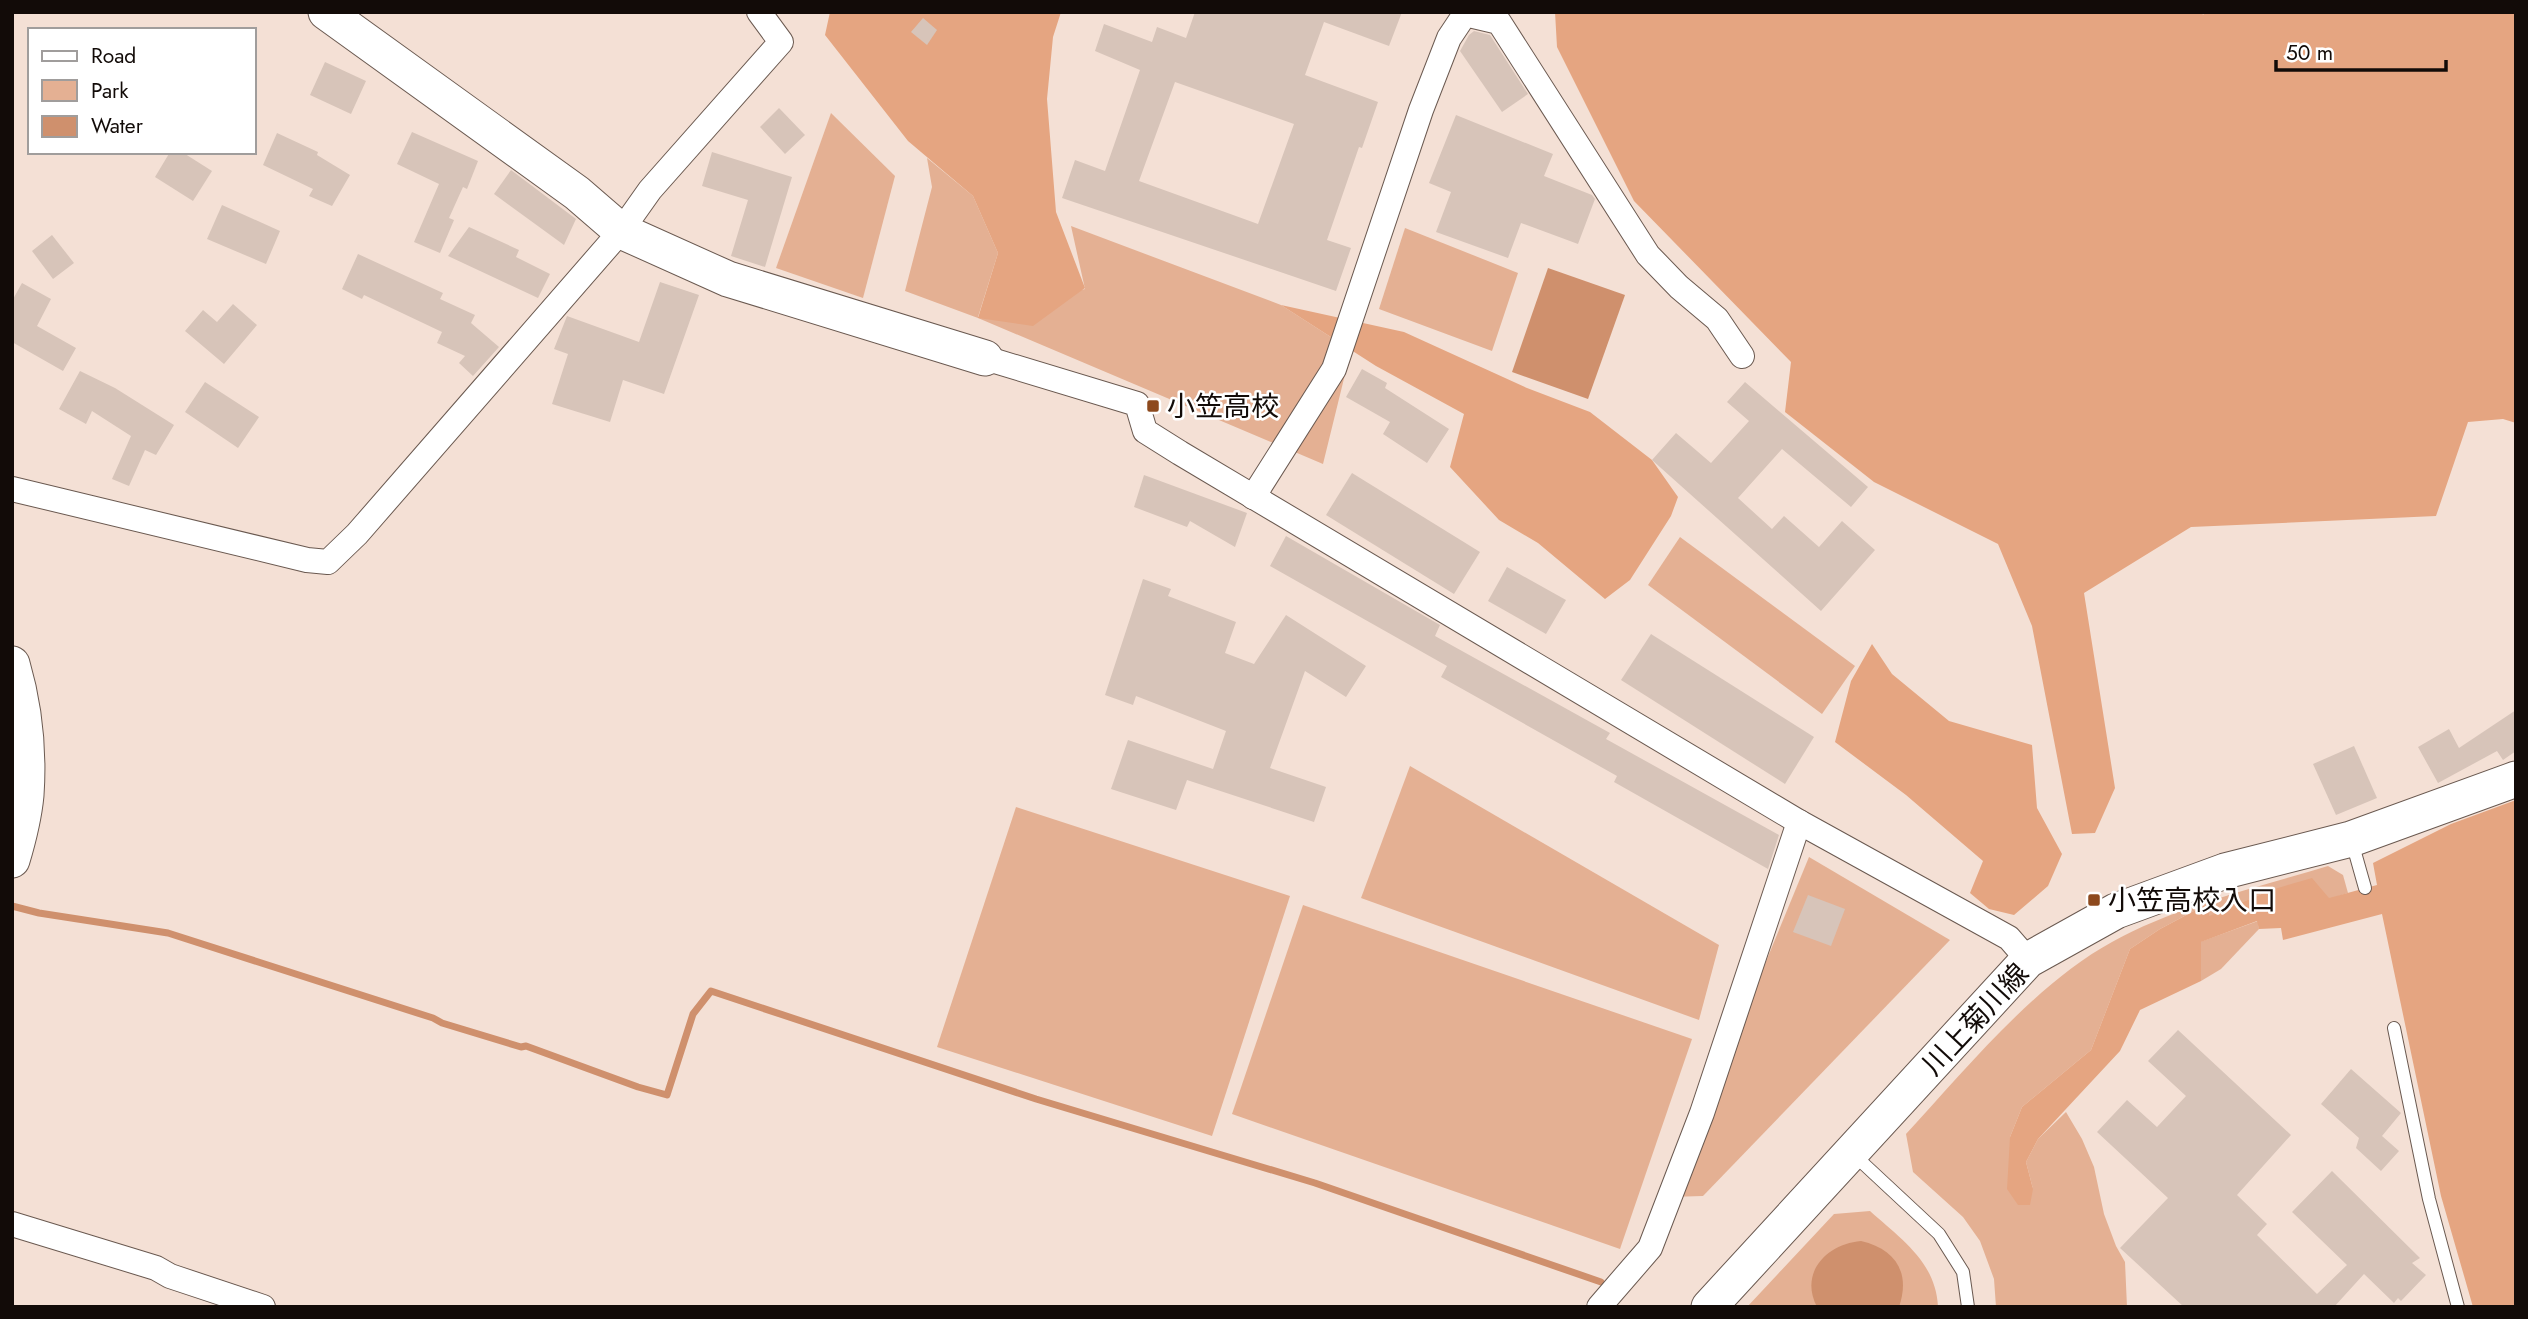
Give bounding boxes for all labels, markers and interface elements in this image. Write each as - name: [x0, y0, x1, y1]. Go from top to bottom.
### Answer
- legend: [28, 28, 256, 154]
- scale bar: [2276, 28, 2446, 72]
- text: 50 m: [2286, 38, 2333, 68]
- text: Road: [91, 41, 136, 71]
- text: Park: [91, 76, 129, 106]
- text: Water: [91, 111, 144, 141]
- place label: 小笠高校: [1167, 386, 1279, 427]
- marker: 小笠高校: [1145, 398, 1161, 414]
- place label: 小笠高校入口: [2108, 880, 2276, 921]
- marker: 小笠高校入口: [2086, 892, 2102, 908]
- street label: 川上菊川線: [1913, 954, 2038, 1085]

